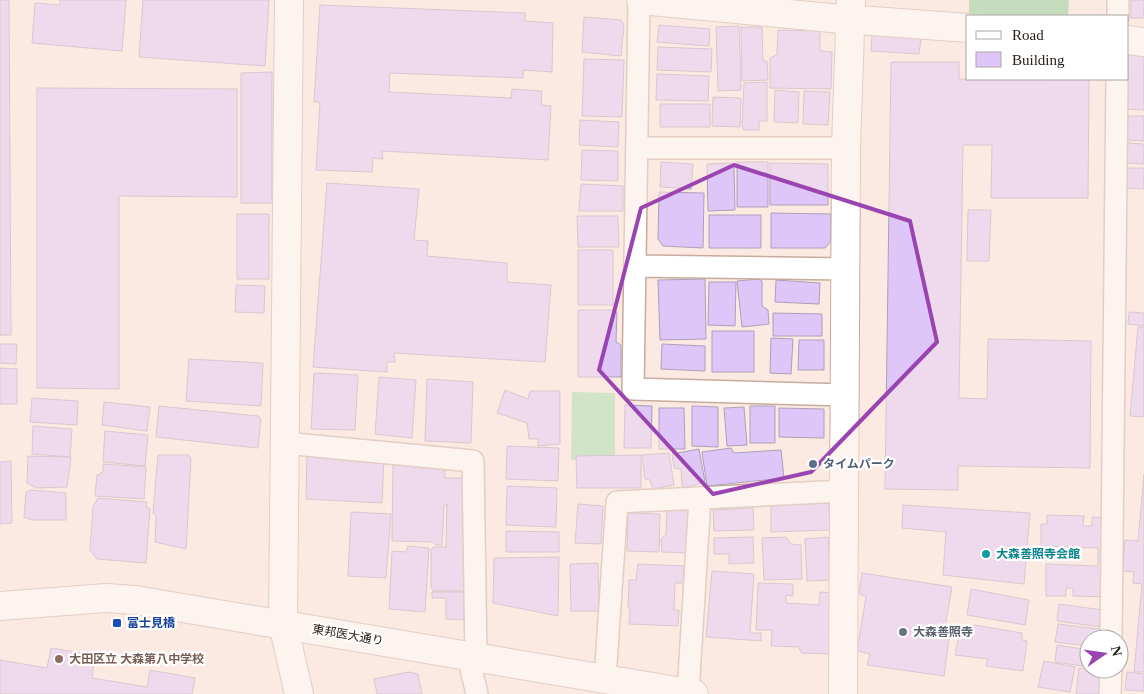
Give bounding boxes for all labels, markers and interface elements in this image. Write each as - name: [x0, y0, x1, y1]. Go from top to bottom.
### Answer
- legend: [966, 15, 1129, 80]
- text: Road: [1012, 27, 1044, 43]
- text: Building: [1012, 52, 1065, 68]
- place label: タイムパーク: [823, 457, 895, 471]
- marker: タイムパーク: [807, 458, 819, 470]
- place label: 大森善照寺会館: [996, 547, 1080, 561]
- marker: 大森善照寺会館: [980, 548, 992, 560]
- place label: 富士見橋: [127, 616, 176, 630]
- marker: 富士見橋: [111, 617, 123, 629]
- street label: 東邦医大通り: [311, 622, 385, 648]
- place label: 大森善照寺: [913, 625, 973, 639]
- marker: 大森善照寺: [897, 626, 909, 638]
- north arrow: [1079, 629, 1129, 679]
- text: N: [1108, 645, 1125, 658]
- place label: 大田区立 大森第八中学校: [69, 652, 204, 666]
- marker: 大田区立 大森第八中学校: [53, 653, 65, 665]

